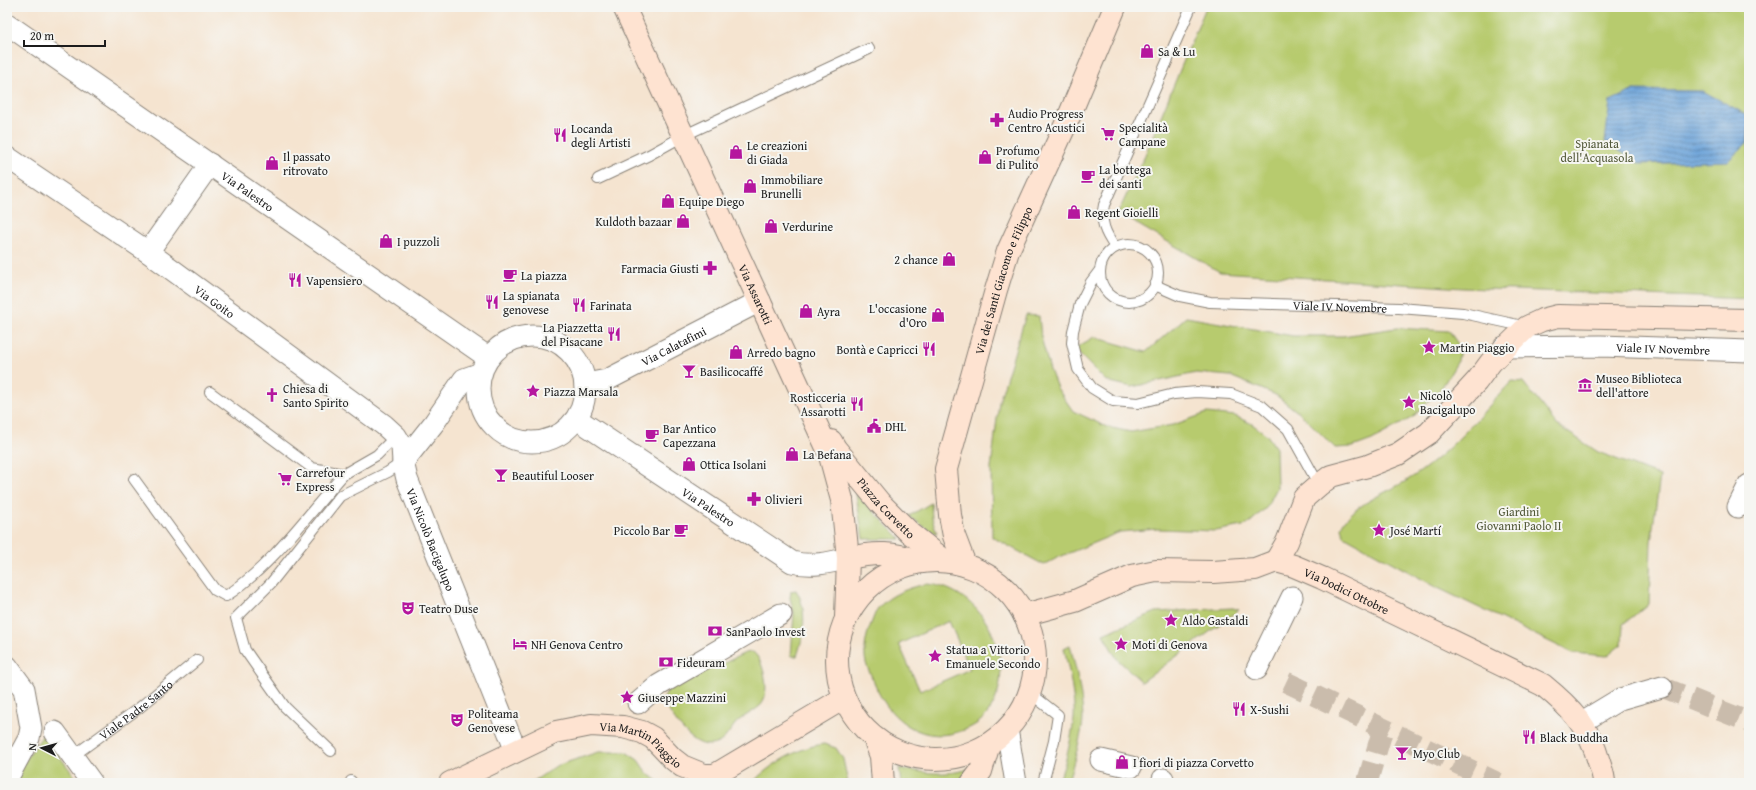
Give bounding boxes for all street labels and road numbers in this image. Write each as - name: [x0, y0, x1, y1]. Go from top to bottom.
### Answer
- street label: Via Palestro: [218, 167, 278, 215]
- street label: Via dei Santi Giacomo e Filippo: [970, 203, 1036, 356]
- street label: Via Assarotti: [735, 261, 778, 328]
- street label: Via Goito: [191, 280, 239, 322]
- street label: Viale IV Novembre: [1293, 296, 1388, 316]
- street label: Via Calatafimi: [638, 322, 709, 370]
- street label: Viale IV Novembre: [1616, 338, 1711, 358]
- street label: Piazza Corvetto: [854, 474, 919, 542]
- street label: Via Palestro: [679, 483, 738, 530]
- street label: Via Nicolò Bacigalupo: [403, 485, 459, 593]
- street label: Via Dodici Ottobre: [1301, 563, 1393, 618]
- street label: Viale Padre Santo: [95, 675, 176, 743]
- street label: Via Martin Piaggio: [599, 717, 686, 772]

